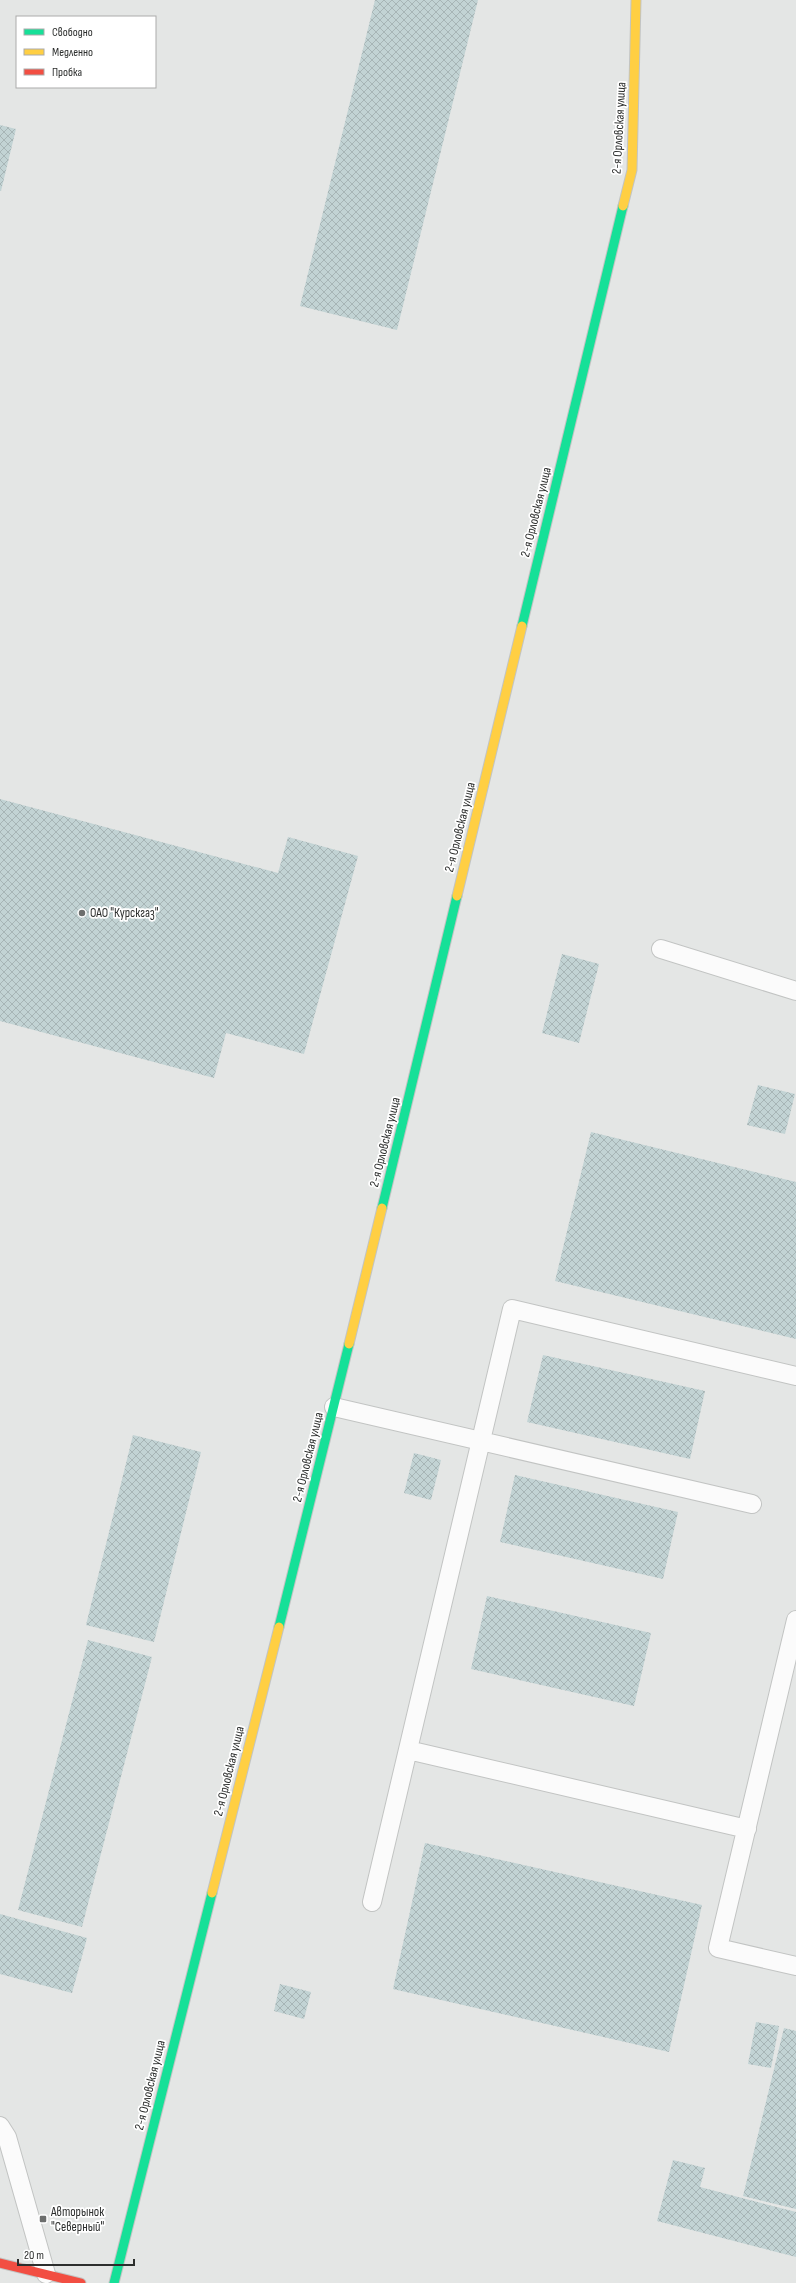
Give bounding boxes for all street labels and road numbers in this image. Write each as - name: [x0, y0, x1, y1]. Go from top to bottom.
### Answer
- street label: 2-я Орловская улица: [609, 82, 629, 174]
- street label: 2-я Орловская улица: [517, 465, 555, 559]
- street label: 2-я Орловская улица: [441, 780, 479, 874]
- street label: 2-я Орловская улица: [366, 1095, 404, 1189]
- street label: 2-я Орловская улица: [289, 1410, 327, 1504]
- street label: 2-я Орловская улица: [210, 1724, 248, 1818]
- street label: 2-я Орловская улица: [131, 2038, 169, 2132]

